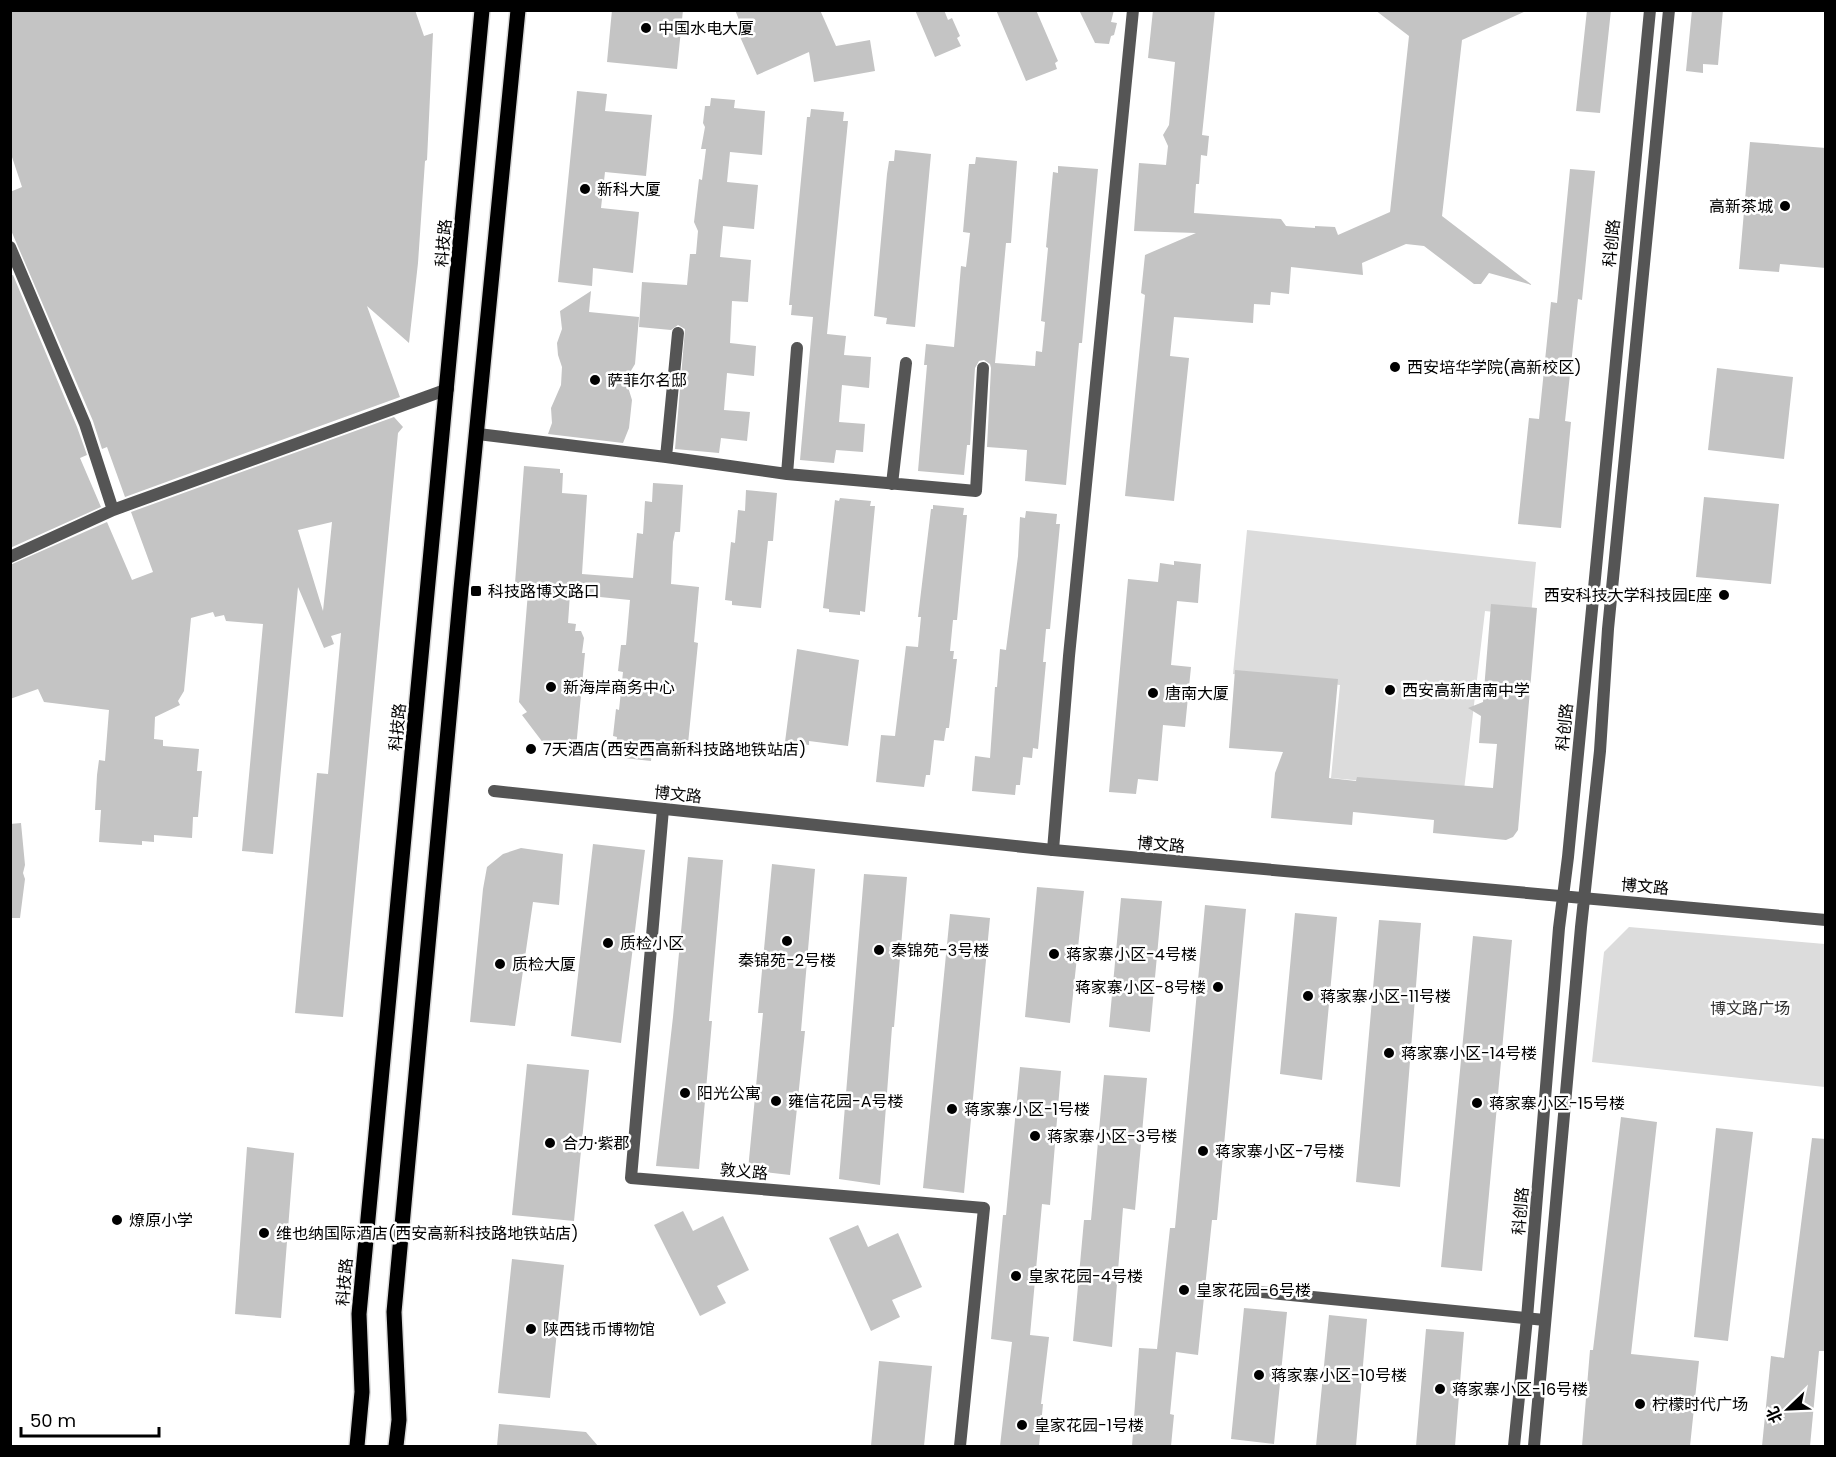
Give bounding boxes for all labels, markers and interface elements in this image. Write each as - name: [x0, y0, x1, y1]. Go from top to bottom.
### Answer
- place label: 中国水电大厦: [658, 17, 754, 40]
- marker: 中国水电大厦: [639, 21, 653, 35]
- place label: 新科大厦: [597, 178, 661, 201]
- marker: 新科大厦: [578, 182, 592, 196]
- place label: 高新茶城: [1709, 195, 1773, 218]
- marker: 高新茶城: [1778, 199, 1792, 213]
- street label: 科技路: [430, 218, 457, 268]
- street label: 科创路: [1598, 218, 1625, 268]
- place label: 西安培华学院(高新校区): [1407, 356, 1582, 379]
- marker: 西安培华学院(高新校区): [1388, 360, 1402, 374]
- place label: 萨菲尔名邸: [607, 369, 687, 392]
- marker: 萨菲尔名邸: [588, 373, 602, 387]
- place label: 科技路博文路口: [488, 580, 600, 603]
- marker: 科技路博文路口: [469, 584, 483, 598]
- place label: 西安科技大学科技园E座: [1544, 584, 1712, 607]
- marker: 西安科技大学科技园E座: [1717, 588, 1731, 602]
- place label: 新海岸商务中心: [563, 676, 675, 699]
- place label: 西安高新唐南中学: [1402, 679, 1530, 702]
- marker: 新海岸商务中心: [544, 680, 558, 694]
- place label: 唐南大厦: [1165, 682, 1229, 705]
- marker: 西安高新唐南中学: [1383, 683, 1397, 697]
- marker: 唐南大厦: [1146, 686, 1160, 700]
- street label: 科技路: [384, 702, 411, 752]
- street label: 科创路: [1551, 702, 1578, 752]
- place label: 7天酒店(西安西高新科技路地铁站店): [543, 738, 806, 761]
- marker: 7天酒店(西安西高新科技路地铁站店): [524, 742, 538, 756]
- street label: 博文路: [653, 781, 703, 808]
- street label: 博文路: [1136, 831, 1186, 858]
- street label: 博文路: [1620, 873, 1670, 900]
- place label: 质检小区: [620, 932, 684, 955]
- marker: 秦锦苑-2号楼: [780, 934, 794, 948]
- marker: 质检小区: [601, 936, 615, 950]
- place label: 秦锦苑-3号楼: [891, 939, 989, 962]
- marker: 秦锦苑-3号楼: [872, 943, 886, 957]
- place label: 蒋家寨小区-4号楼: [1066, 943, 1197, 966]
- marker: 蒋家寨小区-4号楼: [1047, 947, 1061, 961]
- place label: 秦锦苑-2号楼: [738, 949, 836, 972]
- place label: 质检大厦: [512, 953, 576, 976]
- marker: 质检大厦: [493, 957, 507, 971]
- place label: 蒋家寨小区-8号楼: [1075, 976, 1206, 999]
- marker: 蒋家寨小区-8号楼: [1211, 980, 1225, 994]
- place label: 蒋家寨小区-11号楼: [1320, 985, 1451, 1008]
- marker: 蒋家寨小区-11号楼: [1301, 989, 1315, 1003]
- park label: 博文路广场: [1710, 997, 1790, 1020]
- place label: 蒋家寨小区-14号楼: [1401, 1042, 1537, 1065]
- marker: 蒋家寨小区-14号楼: [1382, 1046, 1396, 1060]
- place label: 阳光公寓: [697, 1082, 761, 1105]
- marker: 阳光公寓: [678, 1086, 692, 1100]
- place label: 雍信花园-A号楼: [788, 1090, 904, 1113]
- place label: 蒋家寨小区-15号楼: [1489, 1092, 1625, 1115]
- marker: 雍信花园-A号楼: [769, 1094, 783, 1108]
- marker: 蒋家寨小区-15号楼: [1470, 1096, 1484, 1110]
- place label: 蒋家寨小区-1号楼: [964, 1098, 1090, 1121]
- marker: 蒋家寨小区-1号楼: [945, 1102, 959, 1116]
- place label: 蒋家寨小区-3号楼: [1047, 1125, 1177, 1148]
- marker: 蒋家寨小区-3号楼: [1028, 1129, 1042, 1143]
- place label: 合力·紫郡: [562, 1132, 629, 1155]
- marker: 合力·紫郡: [543, 1136, 557, 1150]
- place label: 蒋家寨小区-7号楼: [1215, 1140, 1345, 1163]
- marker: 蒋家寨小区-7号楼: [1196, 1144, 1210, 1158]
- street label: 敦义路: [719, 1158, 769, 1185]
- street label: 科创路: [1507, 1186, 1534, 1236]
- place label: 燎原小学: [129, 1209, 193, 1232]
- marker: 燎原小学: [110, 1213, 124, 1227]
- place label: 维也纳国际酒店(西安高新科技路地铁站店): [276, 1222, 579, 1245]
- marker: 维也纳国际酒店(西安高新科技路地铁站店): [257, 1226, 271, 1240]
- street label: 科技路: [331, 1257, 358, 1307]
- place label: 皇家花园-4号楼: [1028, 1265, 1143, 1288]
- marker: 皇家花园-4号楼: [1009, 1269, 1023, 1283]
- place label: 皇家花园-6号楼: [1196, 1279, 1311, 1302]
- marker: 皇家花园-6号楼: [1177, 1283, 1191, 1297]
- place label: 陕西钱币博物馆: [543, 1318, 655, 1341]
- marker: 陕西钱币博物馆: [524, 1322, 538, 1336]
- place label: 蒋家寨小区-10号楼: [1271, 1364, 1407, 1387]
- marker: 蒋家寨小区-10号楼: [1252, 1368, 1266, 1382]
- place label: 蒋家寨小区-16号楼: [1452, 1378, 1588, 1401]
- north arrow: [1758, 1379, 1818, 1439]
- marker: 蒋家寨小区-16号楼: [1433, 1382, 1447, 1396]
- place label: 柠檬时代广场: [1652, 1393, 1748, 1416]
- marker: 柠檬时代广场: [1633, 1397, 1647, 1411]
- scale bar: [21, 1400, 159, 1438]
- text: 北: [1761, 1403, 1788, 1427]
- text: 50 m: [30, 1408, 76, 1433]
- place label: 皇家花园-1号楼: [1034, 1414, 1144, 1437]
- marker: 皇家花园-1号楼: [1015, 1418, 1029, 1432]

